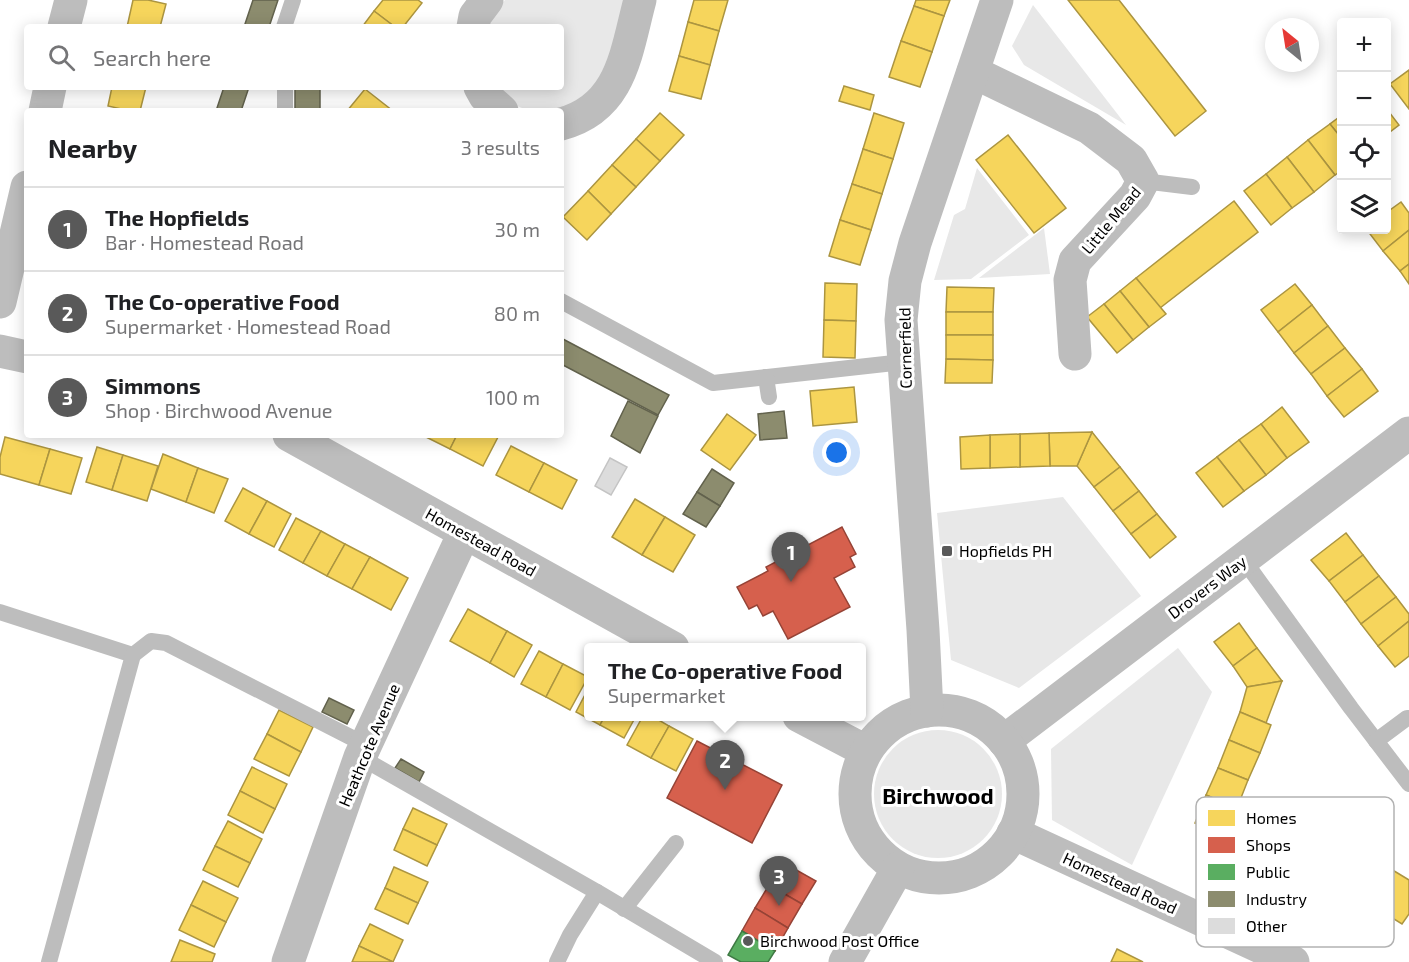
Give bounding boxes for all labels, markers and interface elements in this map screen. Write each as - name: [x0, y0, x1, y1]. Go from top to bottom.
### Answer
- north arrow: [1265, 18, 1319, 72]
- map controls: [1337, 18, 1391, 234]
- button: +: [1337, 18, 1391, 72]
- search box: [24, 24, 564, 90]
- icon: search: [45, 41, 78, 74]
- text: Search here: [93, 44, 211, 70]
- button: −: [1337, 72, 1391, 126]
- button: locate: [1337, 126, 1391, 180]
- text: Nearby: [48, 132, 137, 163]
- text: 3 results: [461, 135, 540, 159]
- button: layers: [1337, 180, 1391, 234]
- street label: Little Mead: [1077, 182, 1144, 257]
- text: The Hopfields: [105, 204, 249, 230]
- text: 1: [63, 217, 72, 241]
- text: 30 m: [495, 217, 540, 241]
- text: Bar · Homestead Road: [105, 230, 304, 254]
- text: The Co-operative Food: [105, 288, 340, 314]
- text: 2: [62, 301, 73, 325]
- text: 80 m: [494, 301, 540, 325]
- street label: Cornerfield: [894, 307, 915, 389]
- text: Supermarket · Homestead Road: [105, 314, 391, 338]
- text: Simmons: [105, 372, 201, 398]
- text: 3: [62, 385, 73, 409]
- text: 100 m: [486, 385, 540, 409]
- text: Shop · Birchwood Avenue: [105, 398, 333, 422]
- your location: [822, 438, 851, 467]
- street label: Homestead Road: [423, 503, 540, 580]
- pin: 1: [772, 532, 810, 582]
- place label: Hopfields PH: [959, 541, 1052, 560]
- marker: Hopfields PH: [940, 544, 954, 558]
- street label: Drovers Way: [1164, 551, 1250, 622]
- popup: [584, 643, 866, 721]
- text: The Co-operative Food: [608, 657, 842, 683]
- street label: Heathcote Avenue: [334, 680, 403, 809]
- text: Supermarket: [608, 683, 725, 707]
- pin: 2: [706, 740, 744, 790]
- district label: Birchwood: [882, 782, 994, 808]
- legend: [1196, 797, 1394, 947]
- text: Homes: [1246, 808, 1297, 827]
- text: Shops: [1246, 835, 1291, 854]
- street label: Homestead Road: [1060, 848, 1180, 917]
- pin: 3: [760, 856, 798, 906]
- text: Public: [1246, 862, 1290, 881]
- text: Industry: [1246, 889, 1307, 908]
- text: Other: [1246, 916, 1288, 935]
- place label: Birchwood Post Office: [760, 931, 919, 950]
- marker: Birchwood Post Office: [741, 934, 755, 948]

